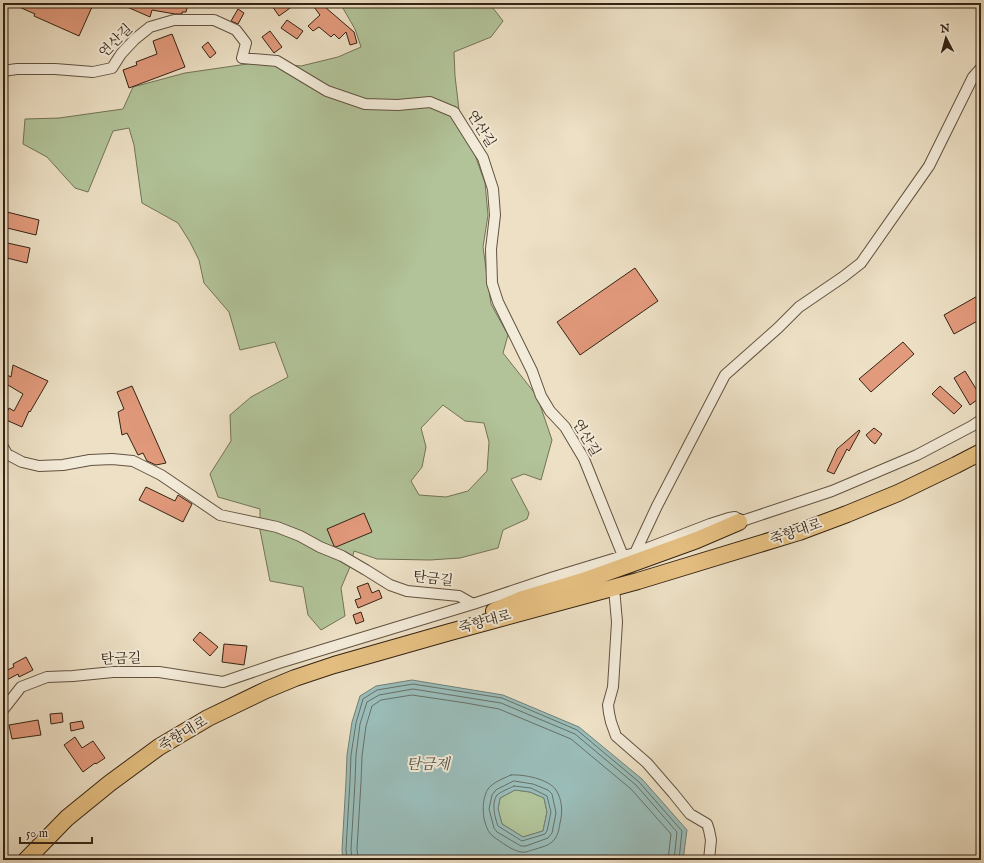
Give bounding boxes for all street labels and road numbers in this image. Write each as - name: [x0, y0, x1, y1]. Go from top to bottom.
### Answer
- street label: 연산길: [95, 20, 137, 62]
- street label: 연산길: [463, 107, 499, 151]
- street label: 연산길: [568, 416, 604, 460]
- street label: 죽향대로: [767, 515, 825, 549]
- street label: 탄금길: [412, 568, 454, 590]
- street label: 죽향대로: [457, 606, 514, 638]
- street label: 탄금길: [100, 649, 142, 669]
- street label: 죽향대로: [155, 712, 211, 756]

